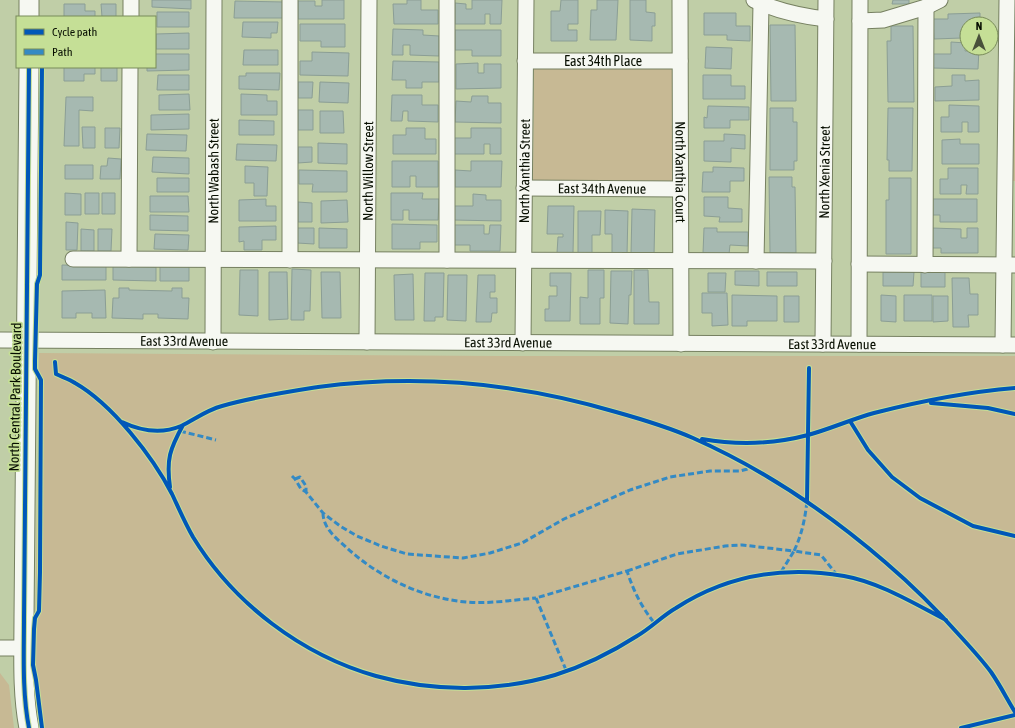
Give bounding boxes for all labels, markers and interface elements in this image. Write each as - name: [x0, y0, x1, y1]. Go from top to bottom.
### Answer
- legend: [16, 16, 156, 68]
- north arrow: [959, 16, 999, 56]
- text: N: [976, 20, 982, 32]
- text: Cycle path: [52, 25, 97, 39]
- text: Path: [52, 45, 73, 59]
- street label: East 34th Place: [564, 53, 642, 69]
- street label: North Wabash Street: [205, 118, 222, 224]
- street label: North Xanthia Street: [516, 119, 533, 223]
- street label: North Willow Street: [360, 121, 376, 221]
- street label: North Xanthia Court: [672, 121, 689, 223]
- street label: North Xenia Street: [816, 125, 833, 219]
- street label: East 34th Avenue: [558, 180, 646, 197]
- street label: North Central Park Boulevard: [6, 322, 24, 472]
- street label: East 33rd Avenue: [140, 333, 228, 349]
- street label: East 33rd Avenue: [464, 334, 552, 351]
- street label: East 33rd Avenue: [788, 336, 876, 352]

